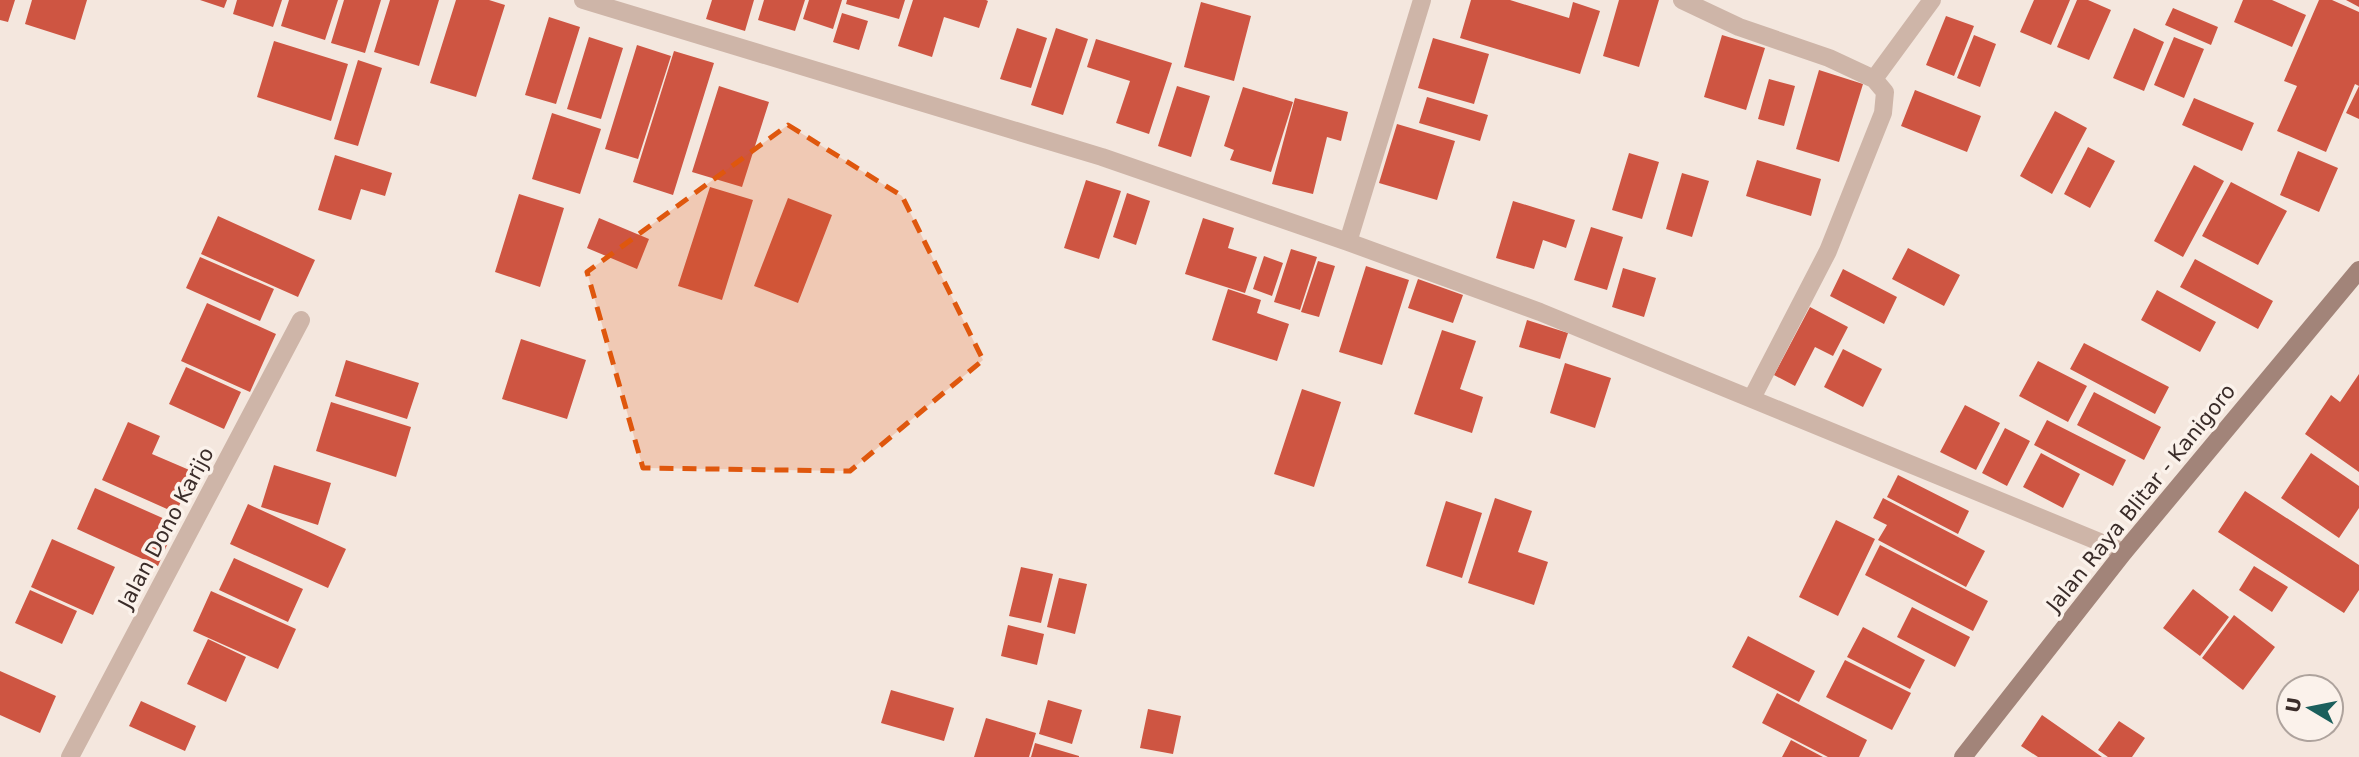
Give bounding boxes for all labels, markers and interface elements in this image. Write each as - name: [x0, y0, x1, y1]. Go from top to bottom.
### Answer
- street label: Jalan Raya Blitar - Kanigoro: [2040, 379, 2240, 618]
- street label: Jalan Dono Karijo: [112, 443, 219, 614]
- north arrow: [2275, 673, 2345, 743]
- text: U: [2281, 696, 2305, 715]

